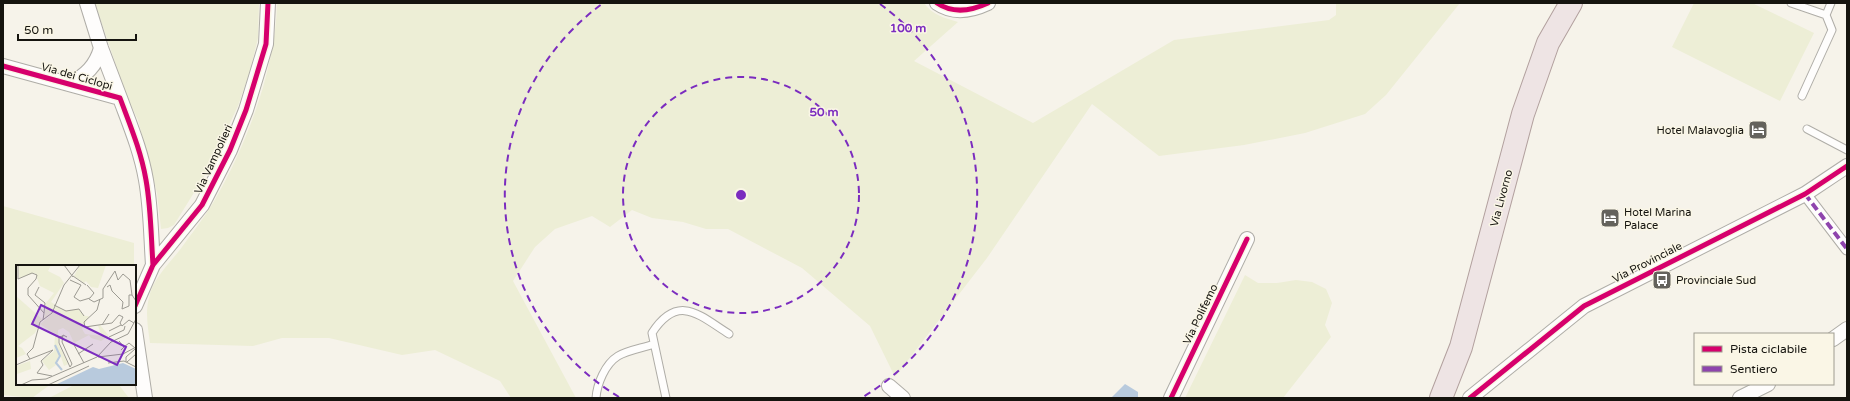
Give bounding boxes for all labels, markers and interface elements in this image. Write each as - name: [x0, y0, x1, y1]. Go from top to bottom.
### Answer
- scale bar: [18, 16, 136, 42]
- text: 100 m: [890, 21, 926, 35]
- text: 50 m: [24, 23, 53, 37]
- street label: Via dei Ciclopi: [40, 60, 114, 93]
- text: 50 m: [809, 105, 839, 119]
- hotel icon: Hotel Malavoglia: [1747, 119, 1769, 141]
- street label: Via Vampolieri: [192, 123, 235, 196]
- place label: Hotel Malavoglia: [1657, 124, 1744, 137]
- street label: Via Livorno: [1488, 168, 1515, 228]
- centre of rings: [734, 188, 748, 202]
- place label: Hotel Marina Palace: [1624, 206, 1691, 232]
- hotel icon: Hotel Marina Palace: [1599, 207, 1621, 229]
- street label: Via Provinciale: [1610, 239, 1684, 286]
- inset map: [16, 265, 136, 385]
- bus stop icon: Provinciale Sud: [1651, 269, 1673, 291]
- place label: Provinciale Sud: [1676, 274, 1756, 287]
- street label: Via Polifemo: [1180, 282, 1221, 347]
- legend: [1694, 333, 1834, 385]
- text: Pista ciclabile: [1730, 342, 1807, 356]
- text: Sentiero: [1730, 362, 1777, 376]

